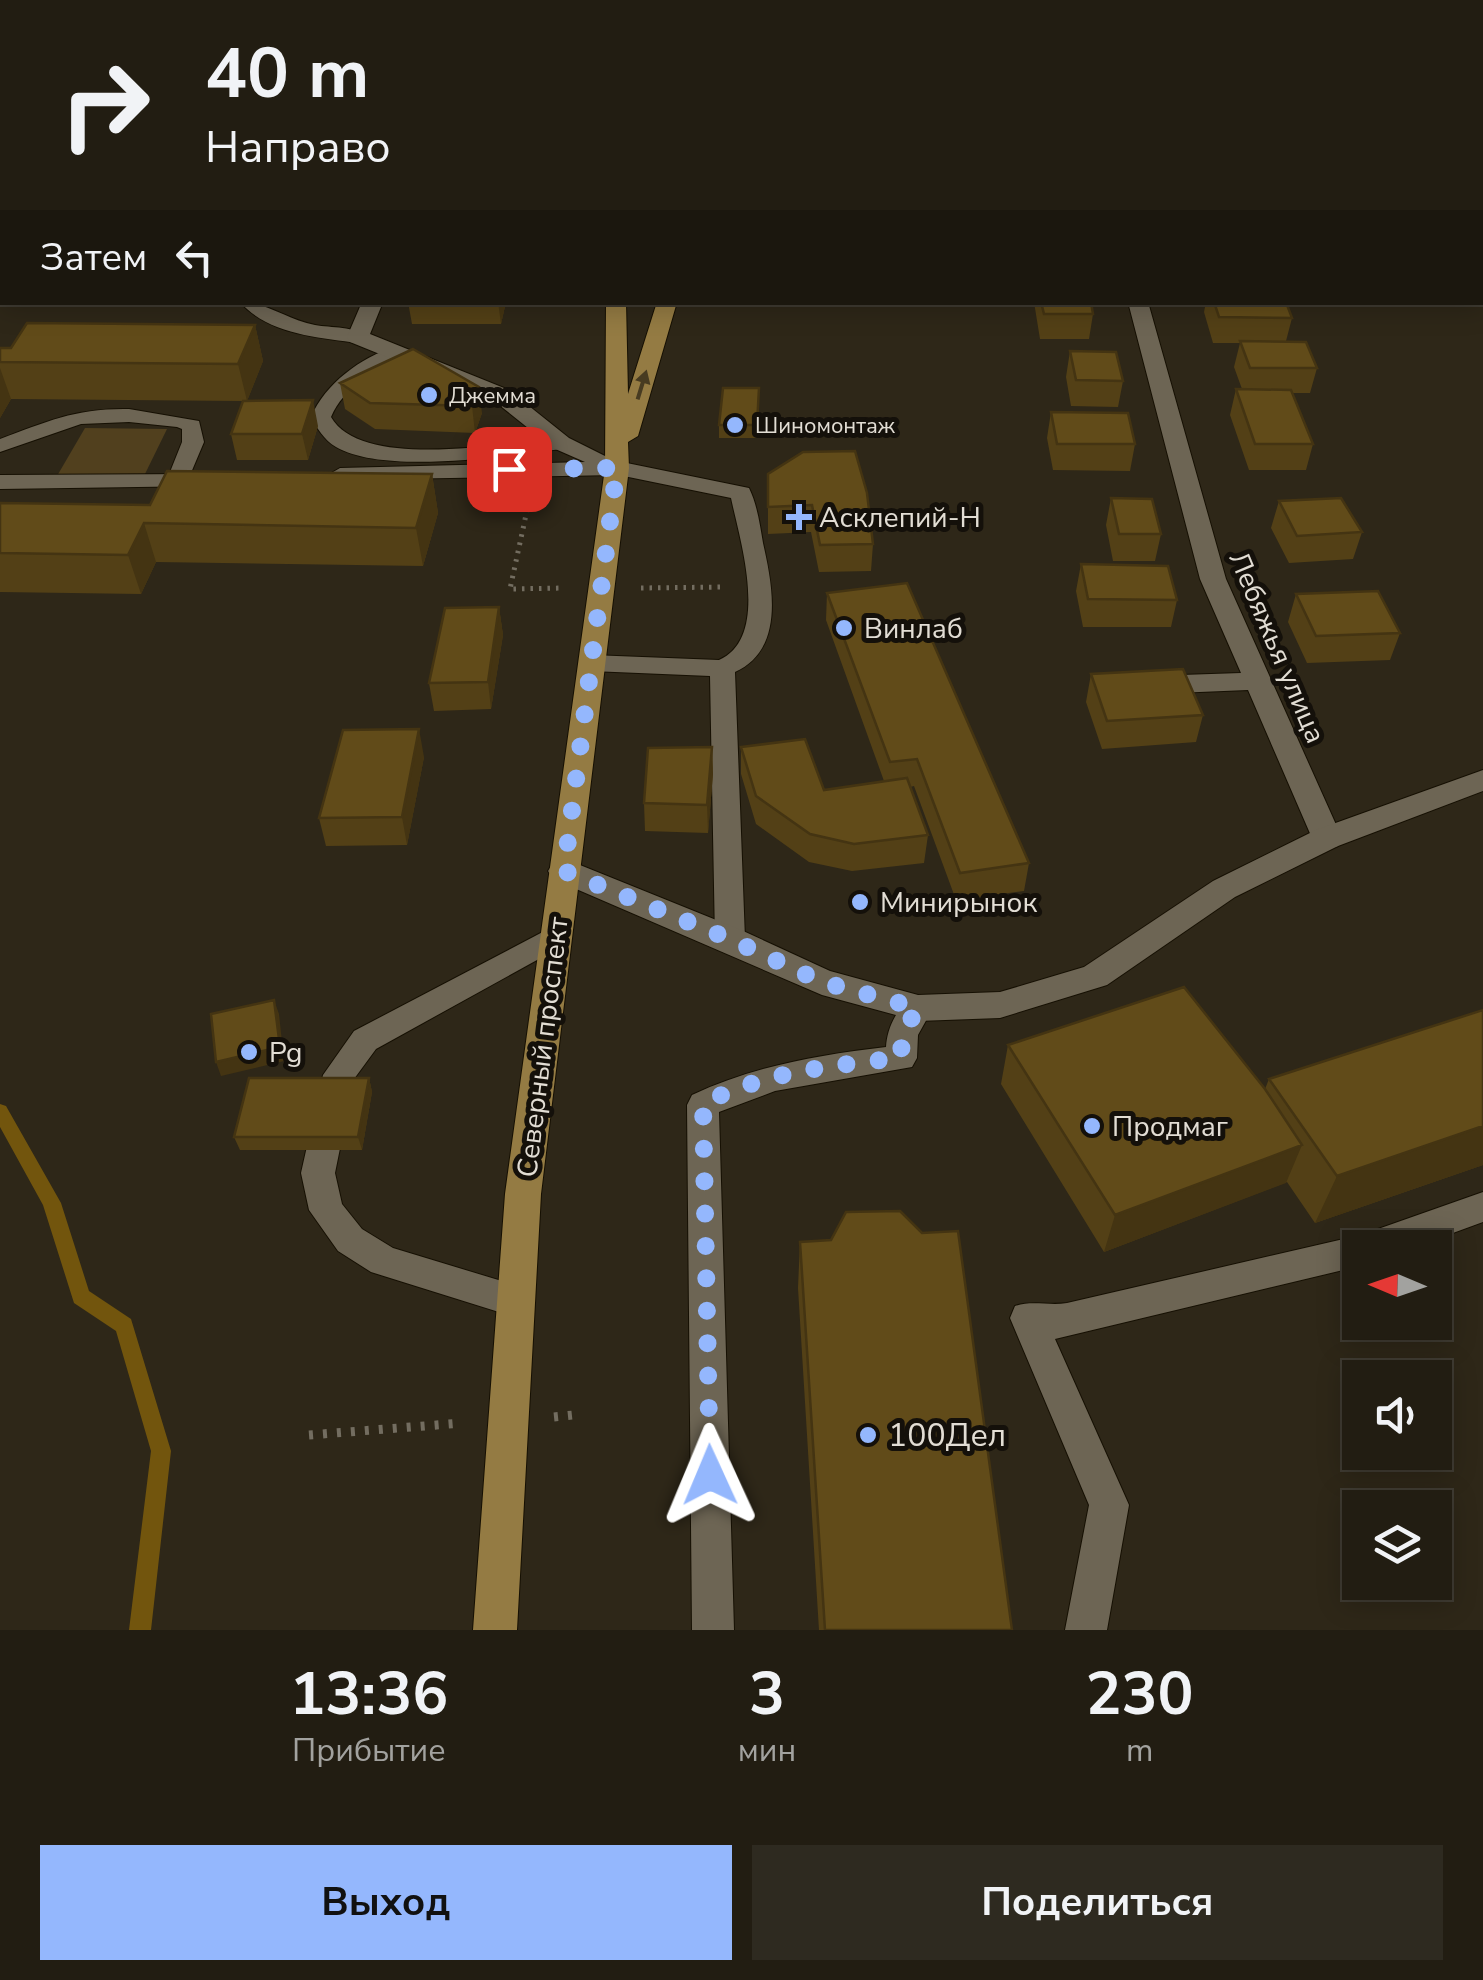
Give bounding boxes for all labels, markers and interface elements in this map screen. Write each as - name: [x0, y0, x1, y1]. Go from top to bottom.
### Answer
- text: 40 m: [205, 26, 369, 122]
- icon: right: [40, 40, 170, 170]
- text: Направо: [205, 117, 391, 178]
- icon: left: [167, 230, 222, 285]
- text: Затем: [40, 232, 147, 283]
- one-way arrow: [635, 369, 650, 400]
- place label: Джемма: [449, 381, 536, 411]
- marker: Джемма: [418, 384, 440, 406]
- place label: Шиномонтаж: [755, 411, 896, 441]
- marker: Шиномонтаж: [724, 414, 746, 436]
- pin: [467, 427, 552, 512]
- icon: arrive: [482, 442, 537, 497]
- place label: Асклепий-Н: [819, 499, 981, 537]
- marker: Асклепий-Н: [788, 506, 810, 528]
- street label: Лебяжья улица: [1220, 546, 1335, 749]
- place label: Винлаб: [864, 610, 963, 648]
- marker: Винлаб: [833, 617, 855, 639]
- place label: Минирынок: [880, 884, 1037, 922]
- marker: Минирынок: [849, 891, 871, 913]
- street label: Северный проспект: [508, 914, 578, 1179]
- place label: Pg: [269, 1034, 303, 1072]
- marker: Pg: [238, 1041, 260, 1063]
- place label: Продмаг: [1112, 1108, 1228, 1146]
- marker: Продмаг: [1081, 1115, 1103, 1137]
- north arrow: [1342, 1230, 1452, 1340]
- map controls: [1342, 1230, 1452, 1600]
- button: sound: [1342, 1360, 1452, 1470]
- place label: 100Дел: [888, 1414, 1006, 1457]
- position arrow: [658, 1423, 762, 1527]
- marker: 100Дел: [857, 1424, 879, 1446]
- button: layers: [1342, 1490, 1452, 1600]
- text: 13:36: [289, 1653, 448, 1735]
- text: 3: [749, 1653, 785, 1735]
- text: 230: [1086, 1653, 1194, 1735]
- text: Прибытие: [292, 1729, 446, 1772]
- text: мин: [738, 1729, 796, 1772]
- text: m: [1126, 1729, 1153, 1772]
- button: Выход: [40, 1845, 732, 1960]
- button: Поделиться: [752, 1845, 1443, 1960]

